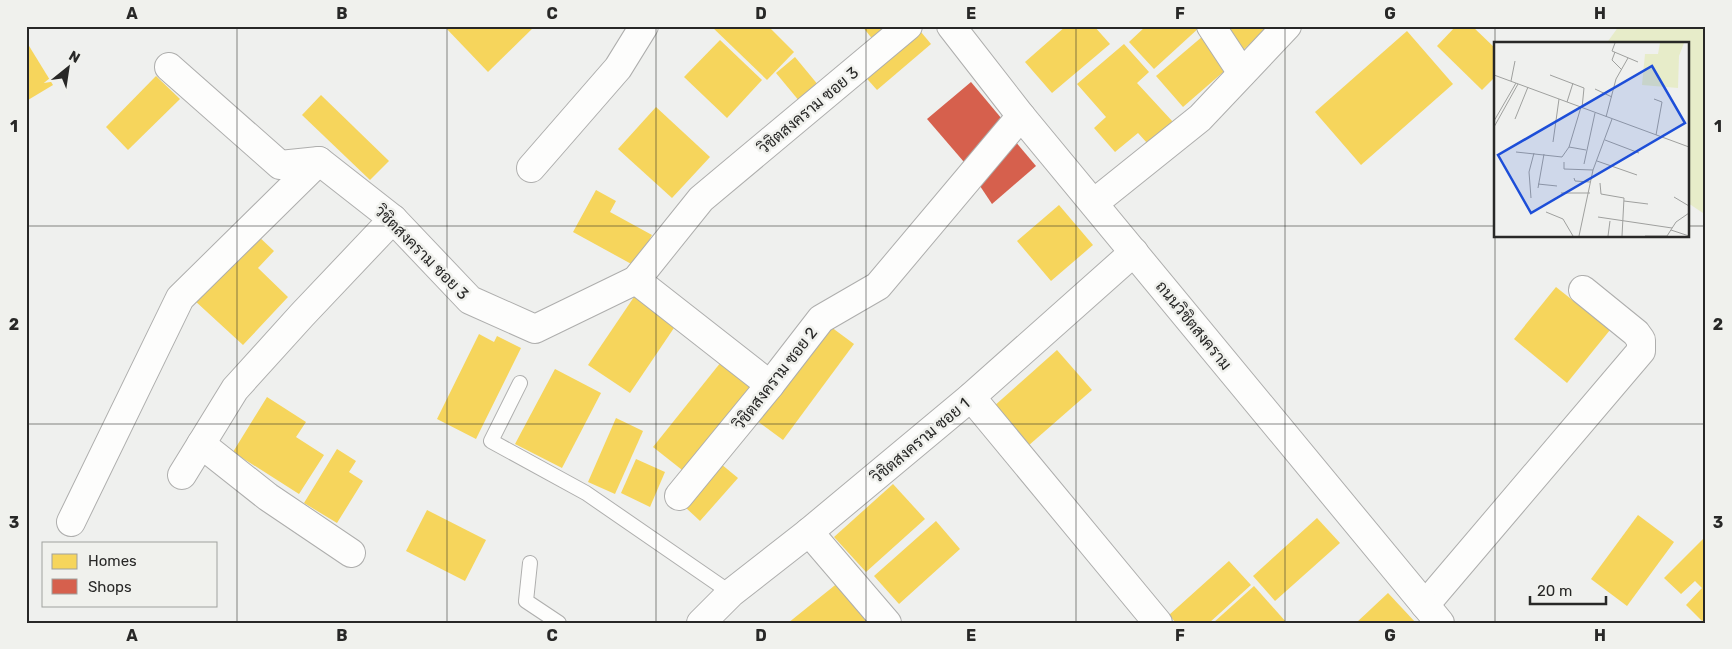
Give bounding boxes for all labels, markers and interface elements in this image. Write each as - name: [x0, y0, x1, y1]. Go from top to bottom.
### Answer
- text: A: [126, 4, 138, 23]
- text: B: [336, 4, 348, 23]
- text: C: [546, 4, 558, 23]
- text: D: [755, 4, 767, 23]
- text: E: [966, 4, 976, 23]
- text: F: [1175, 4, 1185, 23]
- text: G: [1384, 4, 1396, 23]
- text: H: [1594, 4, 1606, 23]
- north arrow: [42, 42, 92, 92]
- inset map: [1494, 42, 1690, 238]
- text: N: [66, 47, 83, 67]
- street label: วิชิตสงคราม ซอย 3: [754, 63, 862, 158]
- text: 1: [10, 117, 18, 136]
- text: 1: [1714, 117, 1722, 136]
- street label: วิชิตสงคราม ซอย 3: [370, 201, 473, 303]
- street label: ถนนวิชิตสงคราม: [1152, 277, 1235, 374]
- text: 2: [9, 315, 19, 334]
- text: 2: [1713, 315, 1723, 334]
- street label: วิชิตสงคราม ซอย 2: [729, 323, 821, 434]
- street label: วิชิตสงคราม ซอย 1: [867, 394, 973, 488]
- text: 3: [9, 513, 19, 532]
- text: 3: [1713, 513, 1723, 532]
- legend: [42, 542, 218, 606]
- text: Homes: [88, 552, 137, 570]
- scale bar: [1530, 574, 1606, 606]
- text: Shops: [88, 578, 132, 596]
- text: 20 m: [1537, 582, 1572, 600]
- text: A: [126, 626, 138, 645]
- text: B: [336, 626, 348, 645]
- text: C: [546, 626, 558, 645]
- text: D: [755, 626, 767, 645]
- text: E: [966, 626, 976, 645]
- text: F: [1175, 626, 1185, 645]
- text: G: [1384, 626, 1396, 645]
- text: H: [1594, 626, 1606, 645]

